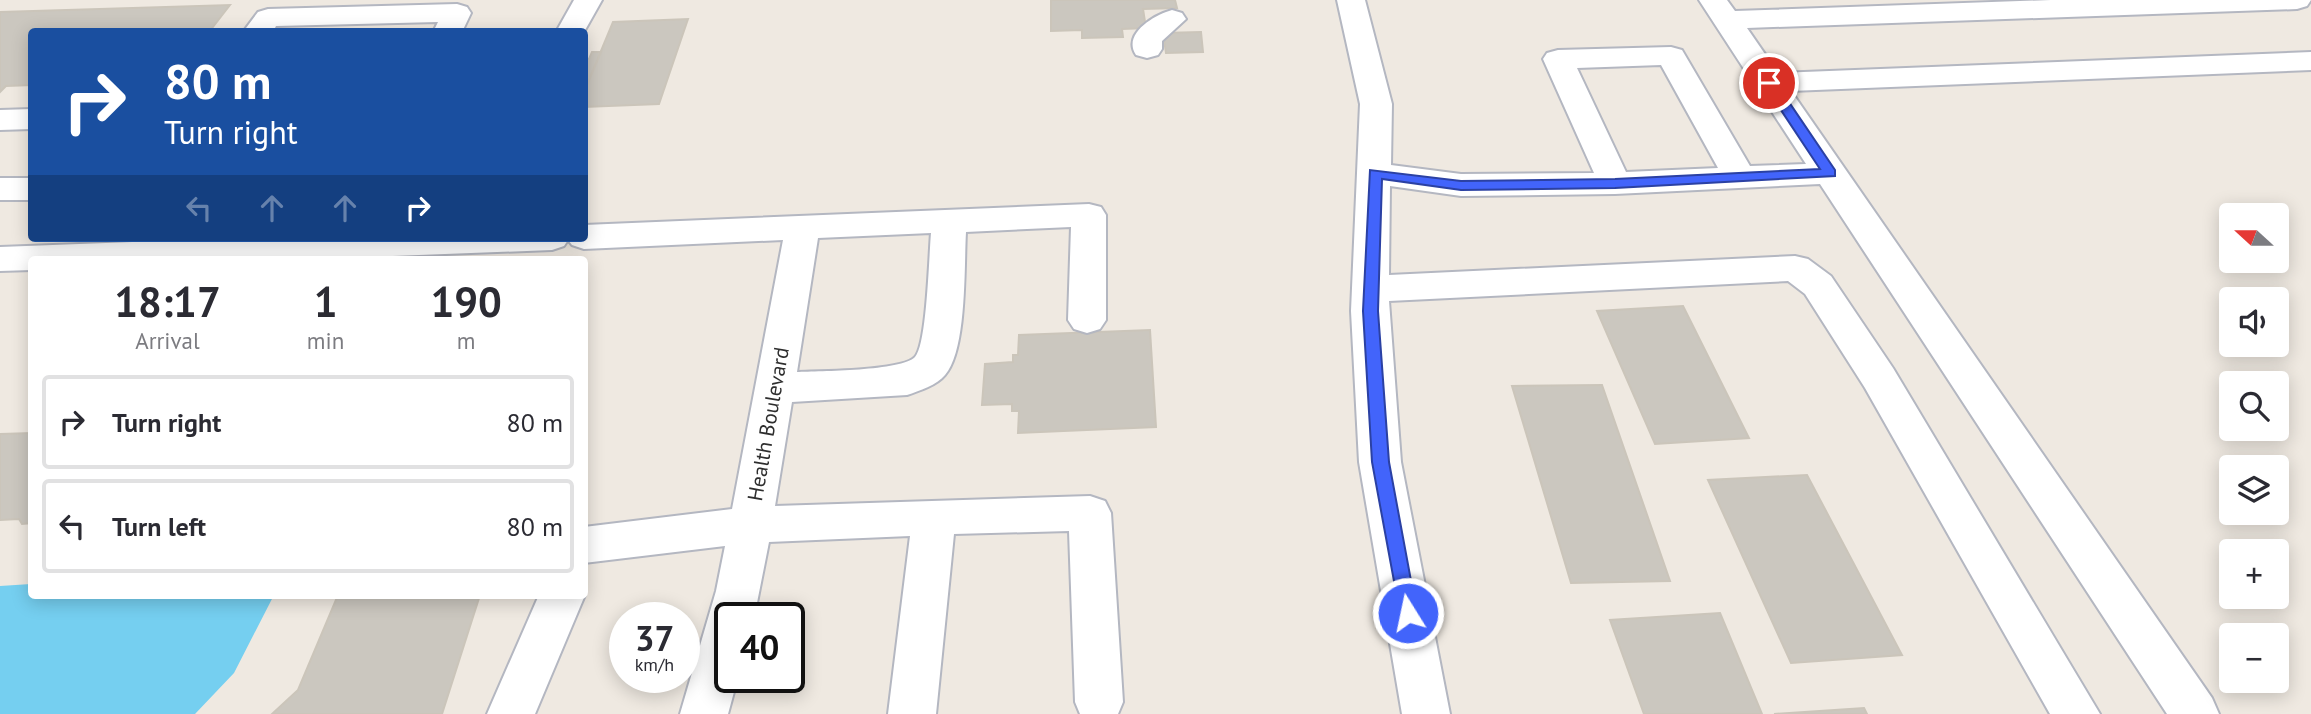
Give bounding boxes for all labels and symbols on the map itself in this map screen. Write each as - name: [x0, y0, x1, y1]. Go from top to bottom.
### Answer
- pin: [1739, 53, 1799, 113]
- north arrow: [2219, 203, 2289, 273]
- street label: Health Boulevard: [741, 345, 795, 503]
- position arrow: [1371, 576, 1445, 650]
- speed limit sign: 40: [714, 602, 805, 693]

